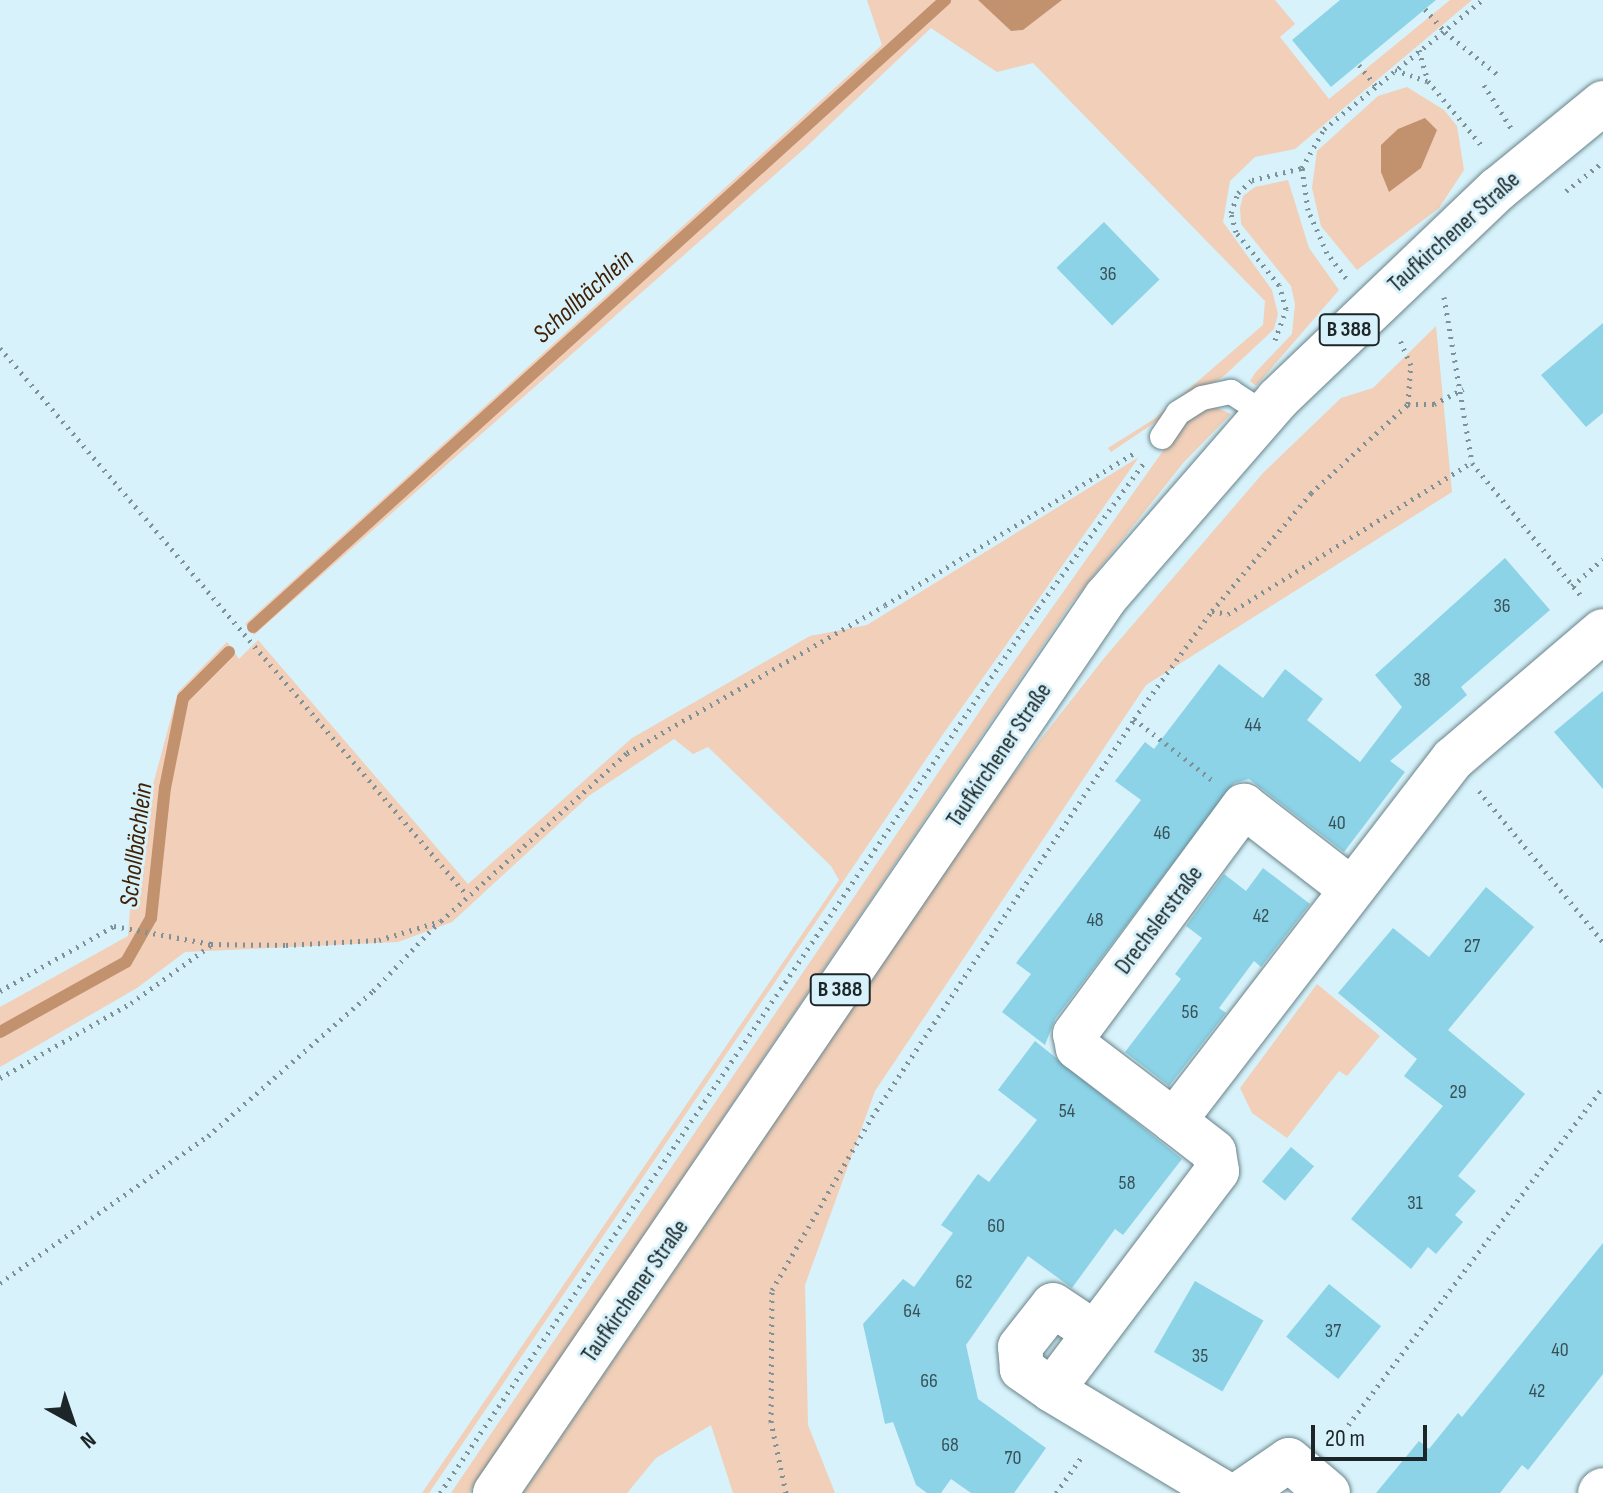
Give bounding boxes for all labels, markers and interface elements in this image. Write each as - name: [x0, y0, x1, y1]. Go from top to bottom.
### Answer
- street label: Taufkirchener Straße: [1382, 165, 1526, 299]
- water label: Schollbächlein: [527, 244, 641, 350]
- house number: 36: [1099, 262, 1117, 286]
- road number: B 388: [1317, 312, 1381, 348]
- house number: 36: [1493, 594, 1511, 618]
- house number: 38: [1413, 668, 1431, 692]
- street label: Taufkirchener Straße: [940, 677, 1058, 833]
- house number: 44: [1245, 713, 1261, 737]
- water label: Schollbächlein: [114, 781, 160, 909]
- house number: 40: [1328, 811, 1346, 835]
- house number: 46: [1153, 821, 1171, 845]
- street label: Drechslerstraße: [1109, 860, 1209, 980]
- house number: 42: [1253, 904, 1269, 928]
- house number: 48: [1086, 908, 1104, 932]
- house number: 27: [1464, 934, 1480, 958]
- road number: B 388: [808, 972, 872, 1008]
- house number: 56: [1182, 1000, 1198, 1024]
- house number: 29: [1449, 1080, 1467, 1104]
- house number: 54: [1059, 1099, 1075, 1123]
- house number: 58: [1119, 1171, 1135, 1195]
- house number: 31: [1407, 1191, 1423, 1215]
- street label: Taufkirchener Straße: [575, 1214, 695, 1368]
- house number: 60: [987, 1214, 1005, 1238]
- house number: 62: [955, 1270, 973, 1294]
- house number: 64: [903, 1299, 921, 1323]
- house number: 37: [1325, 1319, 1341, 1343]
- house number: 40: [1551, 1338, 1569, 1362]
- house number: 35: [1192, 1344, 1208, 1368]
- house number: 66: [920, 1369, 938, 1393]
- house number: 42: [1529, 1379, 1545, 1403]
- north arrow: [32, 1381, 112, 1461]
- scale bar: [1315, 1409, 1431, 1459]
- text: 20 m: [1325, 1424, 1365, 1453]
- text: N: [75, 1426, 101, 1454]
- house number: 68: [941, 1433, 959, 1457]
- house number: 70: [1005, 1446, 1021, 1470]

